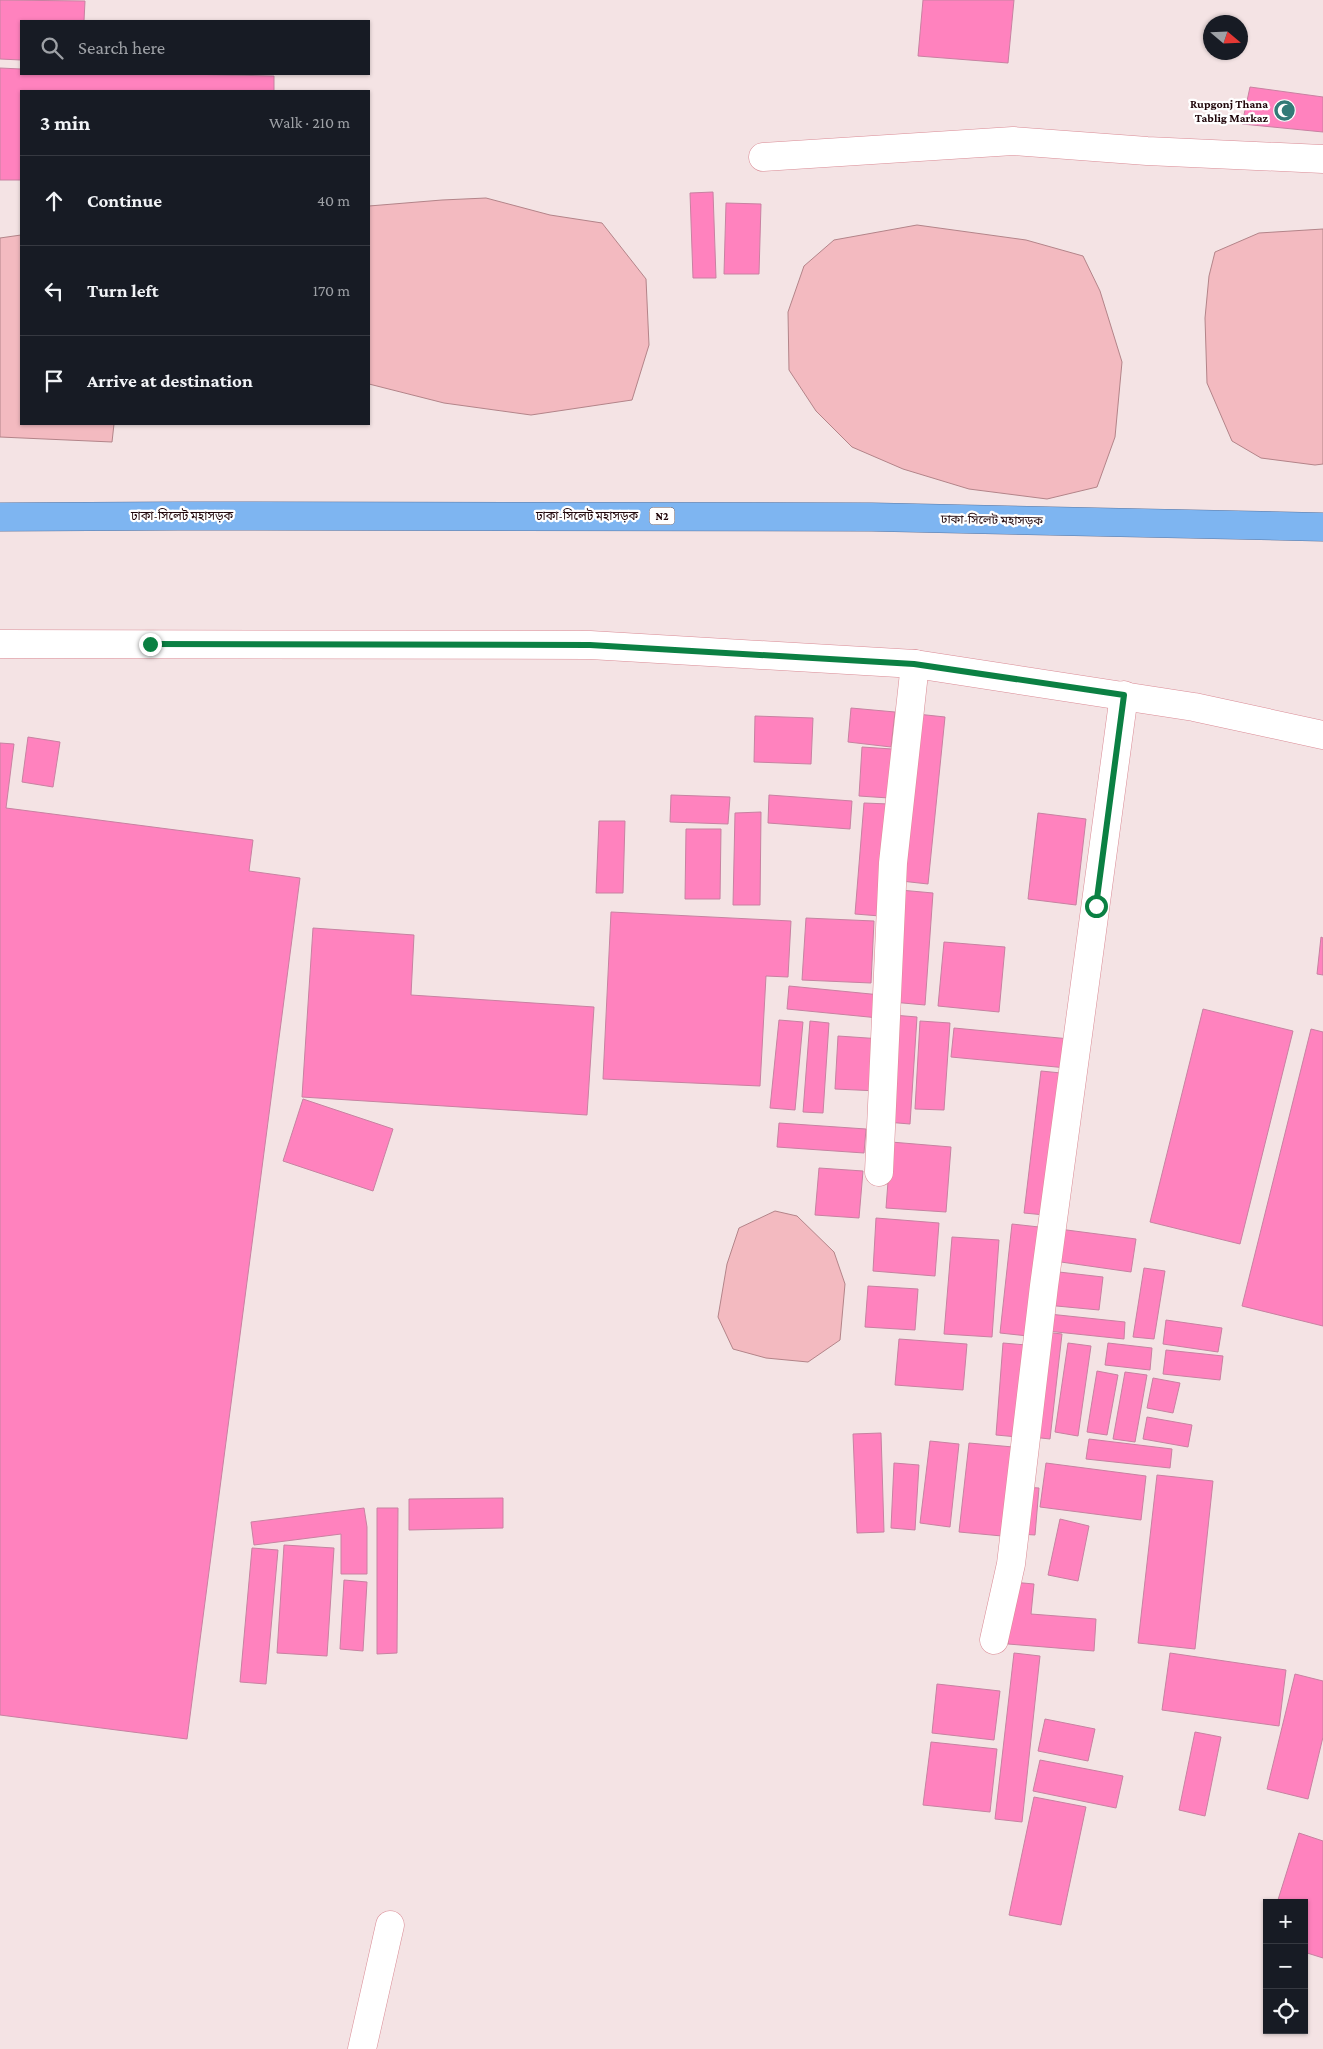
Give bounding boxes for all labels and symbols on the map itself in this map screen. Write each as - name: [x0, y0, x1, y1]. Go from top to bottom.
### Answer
- north arrow: [1203, 15, 1248, 60]
- place label: Rupgonj Thana Tablig Markaz: [1190, 97, 1268, 125]
- mosque icon: Rupgonj Thana Tablig Markaz: [1272, 99, 1296, 123]
- street label: ঢাকা-সিলেট মহাসড়ক: [130, 508, 233, 523]
- street label: ঢাকা-সিলেট মহাসড়ক: [535, 508, 638, 523]
- road number: N2: [650, 508, 674, 524]
- street label: ঢাকা-সিলেট মহাসড়ক: [940, 511, 1044, 528]
- route end: [139, 633, 162, 656]
- route start: [1085, 895, 1108, 918]

